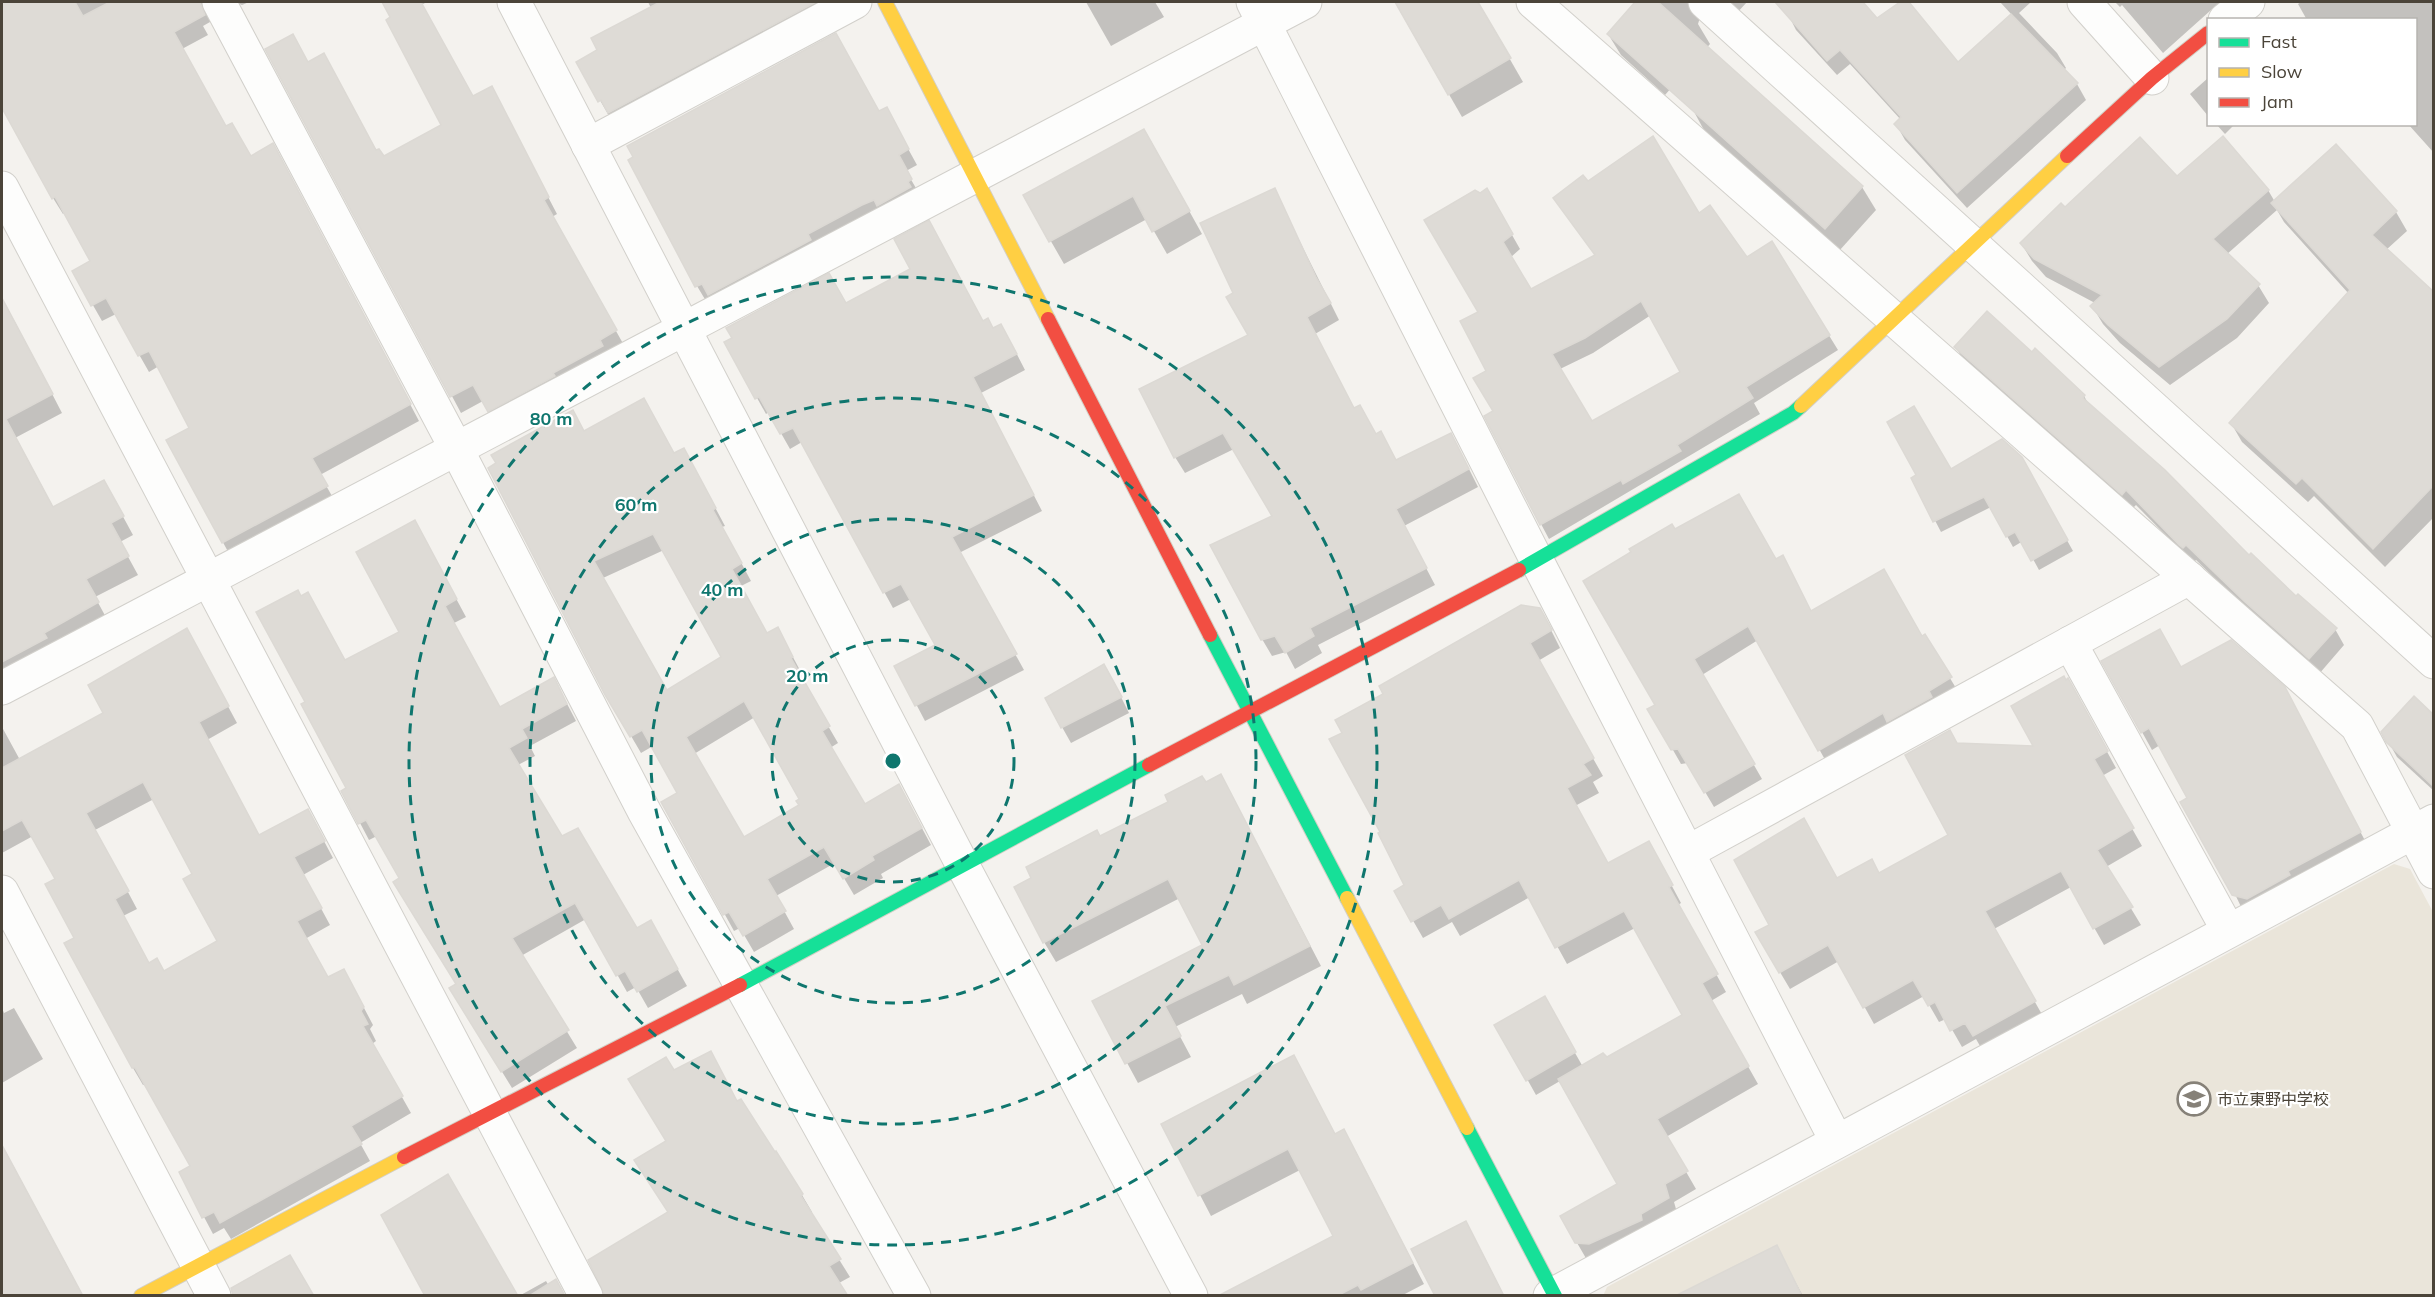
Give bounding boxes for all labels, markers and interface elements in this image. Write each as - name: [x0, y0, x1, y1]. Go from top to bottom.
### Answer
- legend: [2207, 18, 2417, 126]
- text: Fast: [2261, 30, 2297, 53]
- text: Slow: [2261, 60, 2303, 83]
- text: Jam: [2261, 90, 2294, 113]
- text: 80 m: [530, 407, 572, 430]
- text: 60 m: [615, 493, 657, 516]
- text: 40 m: [701, 578, 743, 601]
- text: 20 m: [786, 664, 828, 687]
- centre of rings: [883, 751, 903, 771]
- school or university icon: 市立東野中学校: [2176, 1081, 2212, 1117]
- place label: 市立東野中学校: [2217, 1089, 2329, 1109]

